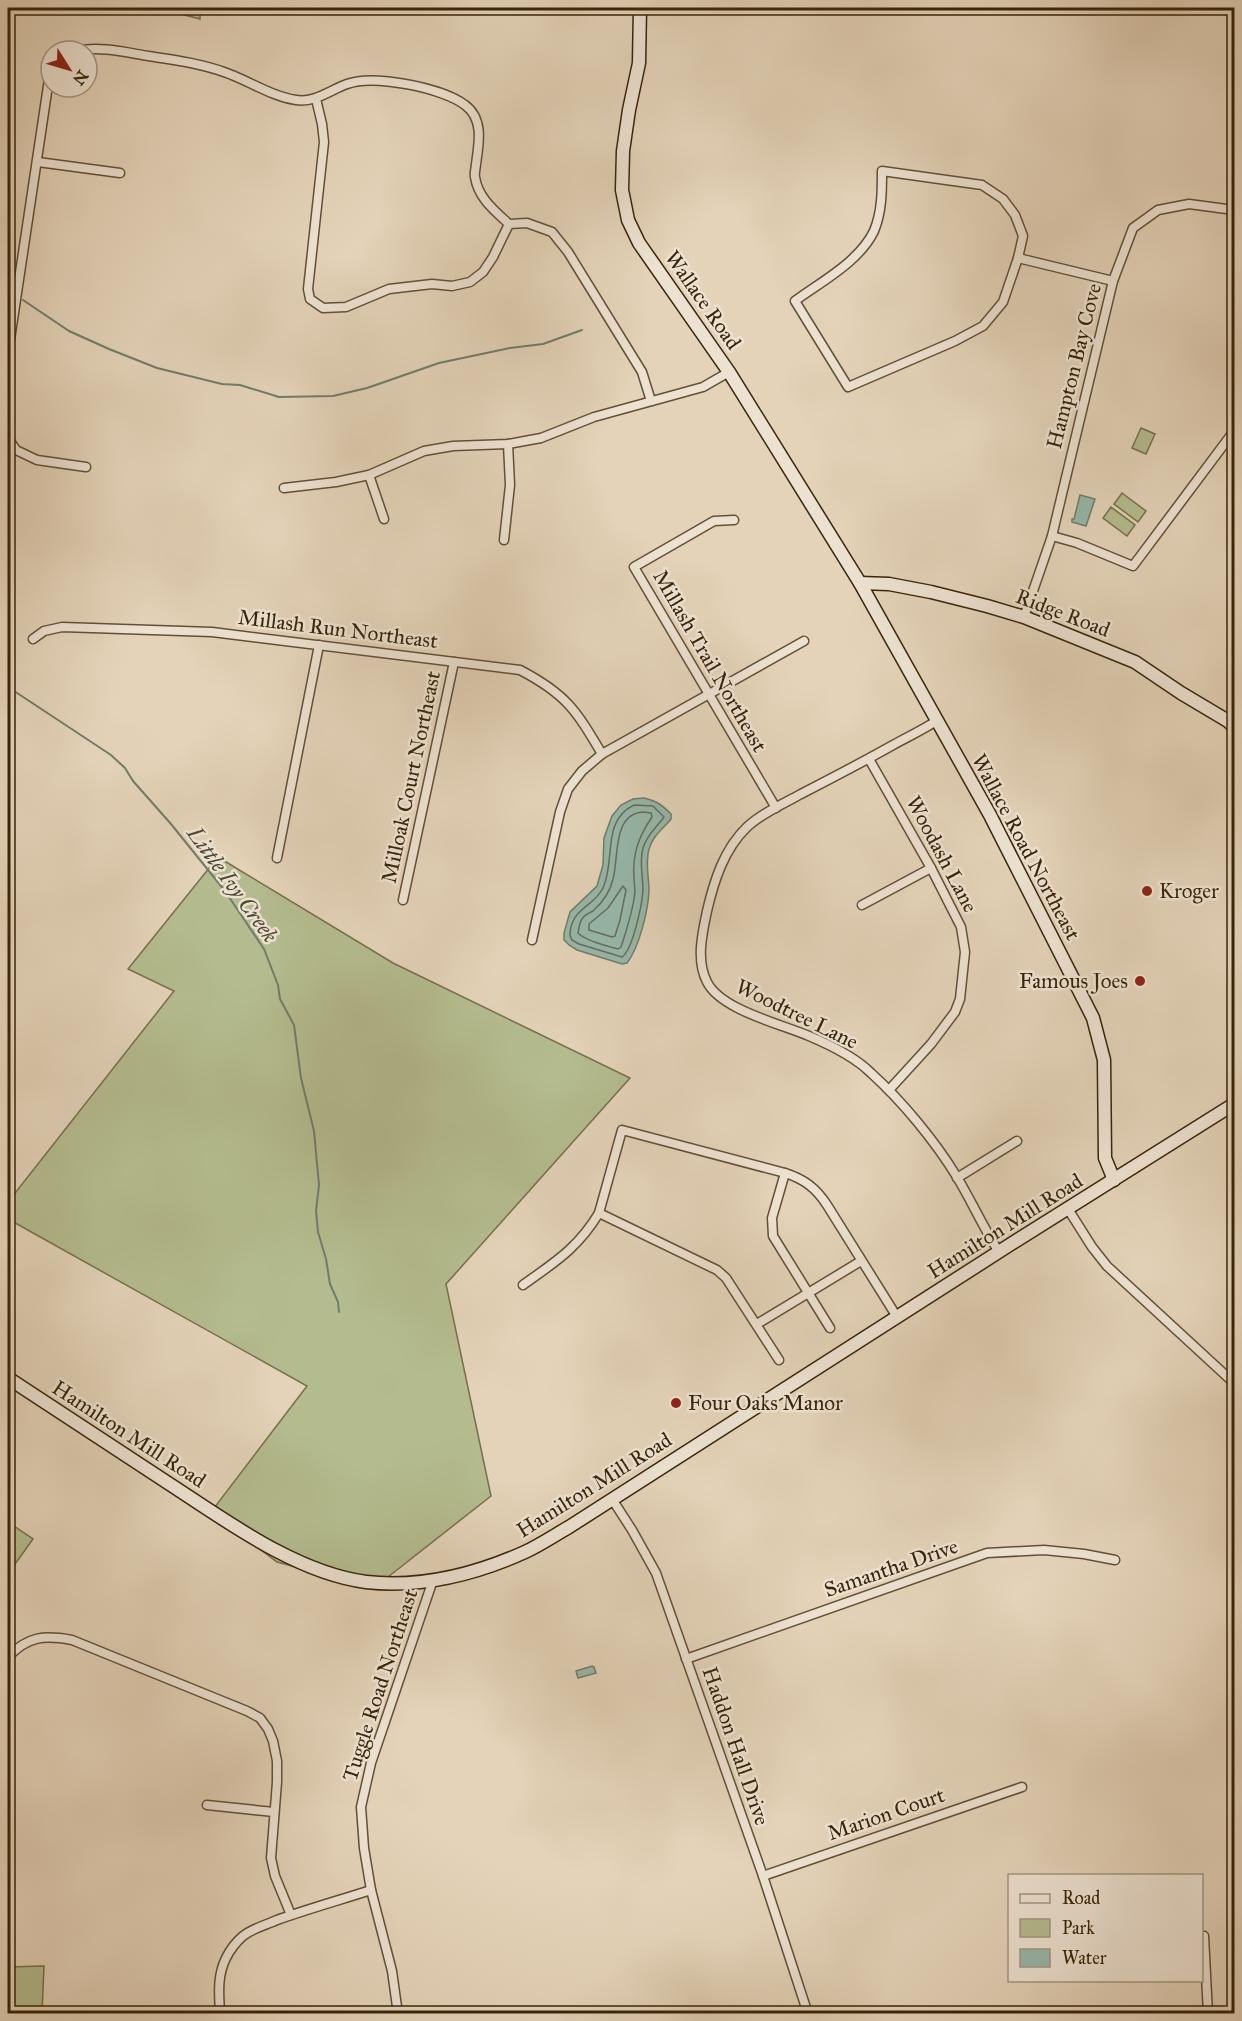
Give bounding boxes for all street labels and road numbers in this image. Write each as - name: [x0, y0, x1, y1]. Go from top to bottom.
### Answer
- street label: Wallace Road: [659, 245, 747, 355]
- street label: Hampton Bay Cove: [1041, 280, 1107, 451]
- street label: Millash Trail Northeast: [647, 565, 773, 757]
- street label: Ridge Road: [1012, 583, 1114, 643]
- street label: Millash Run Northeast: [237, 604, 440, 654]
- street label: Milloak Court Northeast: [376, 668, 446, 886]
- street label: Wallace Road Northeast: [966, 749, 1086, 945]
- street label: Woodash Lane: [900, 791, 984, 917]
- street label: Woodtree Lane: [732, 973, 863, 1055]
- street label: Hamilton Mill Road: [923, 1168, 1088, 1284]
- street label: Hamilton Mill Road: [47, 1375, 211, 1494]
- street label: Hamilton Mill Road: [512, 1427, 677, 1543]
- street label: Samantha Drive: [821, 1533, 962, 1603]
- street label: Tuggle Road Northeast: [337, 1585, 424, 1784]
- street label: Haddon Hall Drive: [697, 1663, 775, 1829]
- street label: Marion Court: [824, 1782, 949, 1846]

